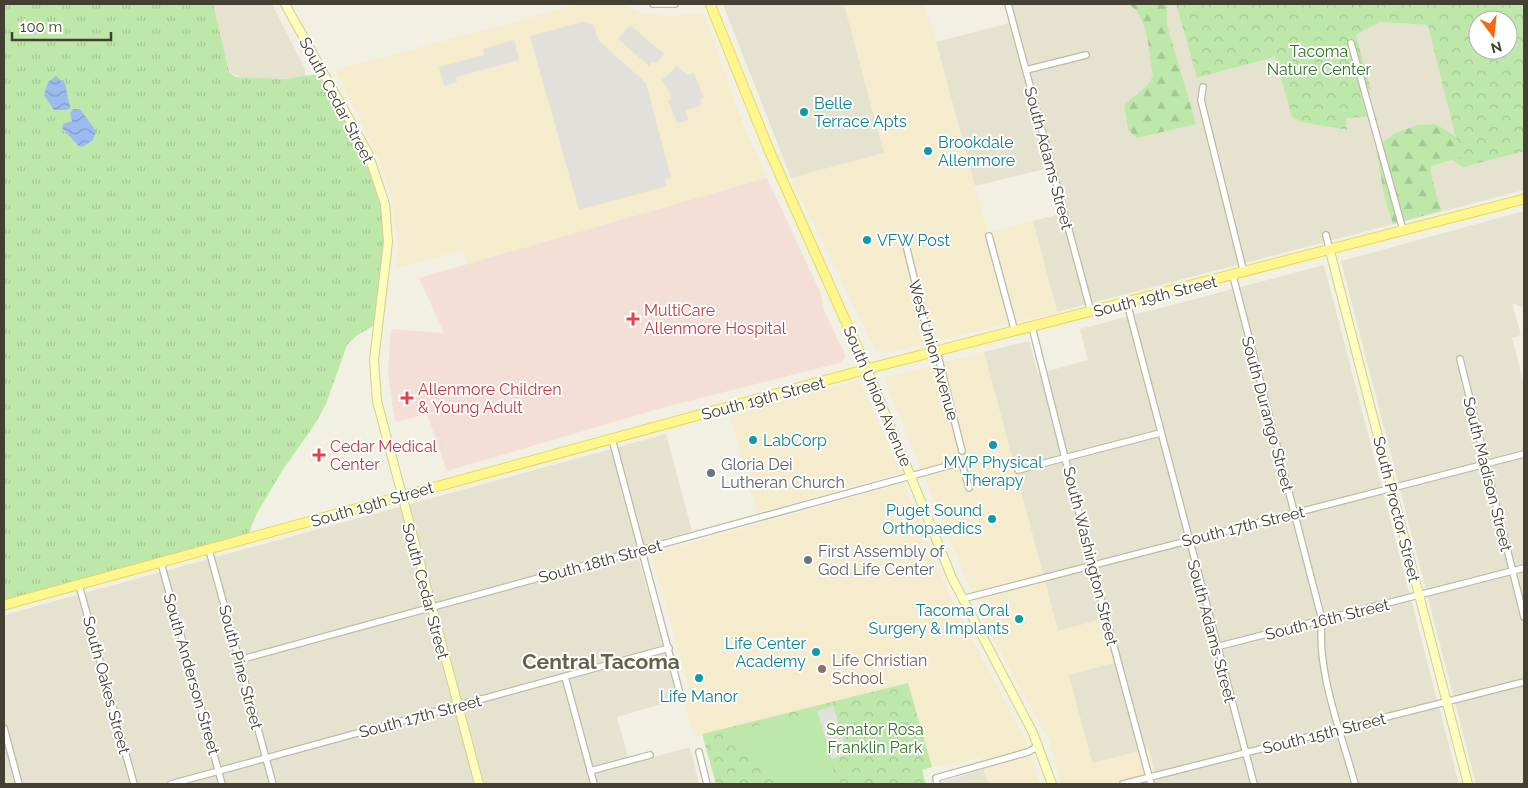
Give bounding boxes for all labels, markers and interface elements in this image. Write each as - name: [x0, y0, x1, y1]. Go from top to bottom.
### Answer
- scale bar: [12, 10, 111, 42]
- north arrow: [1468, 10, 1518, 60]
- text: 100 m: [20, 18, 62, 36]
- street label: South Cedar Street: [295, 34, 378, 167]
- text: N: [1489, 38, 1504, 57]
- park label: Tacoma Nature Center: [1267, 42, 1372, 79]
- street label: South Adams Street: [1020, 85, 1077, 232]
- place label: Belle Terrace Apts: [814, 94, 907, 131]
- marker: Belle Terrace Apts: [798, 106, 810, 118]
- place label: Brookdale Allenmore: [938, 133, 1015, 170]
- marker: Brookdale Allenmore: [922, 145, 934, 157]
- place label: VFW Post: [877, 231, 951, 250]
- marker: VFW Post: [861, 234, 873, 246]
- street label: South 19th Street: [1091, 272, 1220, 321]
- street label: West Union Avenue: [904, 278, 963, 423]
- place label: MultiCare Allenmore Hospital: [644, 301, 787, 338]
- marker: MultiCare Allenmore Hospital: [626, 312, 640, 326]
- street label: South Union Avenue: [839, 323, 916, 469]
- street label: South Durango Street: [1238, 334, 1298, 494]
- street label: South 19th Street: [699, 373, 827, 424]
- place label: Allenmore Children & Young Adult: [418, 380, 561, 417]
- marker: Allenmore Children & Young Adult: [400, 391, 414, 405]
- street label: South Madison Street: [1459, 395, 1516, 554]
- place label: LabCorp: [763, 431, 827, 450]
- marker: LabCorp: [747, 434, 759, 446]
- street label: South Proctor Street: [1369, 434, 1424, 585]
- place label: Cedar Medical Center: [330, 437, 438, 474]
- marker: MVP Physical Therapy: [987, 439, 999, 451]
- marker: Cedar Medical Center: [312, 448, 326, 462]
- place label: MVP Physical Therapy: [943, 453, 1043, 490]
- place label: Gloria Dei Lutheran Church: [721, 455, 845, 492]
- street label: South Washington Street: [1059, 465, 1122, 648]
- marker: Gloria Dei Lutheran Church: [705, 467, 717, 479]
- street label: South 19th Street: [309, 478, 436, 531]
- place label: Puget Sound Orthopaedics: [882, 501, 982, 538]
- street label: South 17th Street: [1180, 502, 1307, 551]
- marker: Puget Sound Orthopaedics: [986, 513, 998, 525]
- street label: South Cedar Street: [398, 521, 453, 662]
- street label: South 18th Street: [536, 536, 665, 587]
- place label: First Assembly of God Life Center: [818, 542, 945, 579]
- marker: First Assembly of God Life Center: [802, 554, 814, 566]
- street label: South Adams Street: [1183, 558, 1240, 705]
- street label: South Anderson Street: [159, 591, 224, 758]
- street label: South 16th Street: [1263, 595, 1392, 644]
- place label: Tacoma Oral Surgery & Implants: [868, 601, 1010, 638]
- street label: South Pine Street: [215, 603, 266, 732]
- marker: Tacoma Oral Surgery & Implants: [1013, 613, 1025, 625]
- street label: South Oakes Street: [79, 614, 134, 757]
- place label: Life Center Academy: [725, 634, 806, 671]
- marker: Life Center Academy: [810, 646, 822, 658]
- district label: Central Tacoma: [522, 649, 680, 674]
- place label: Life Christian School: [832, 651, 927, 688]
- marker: Life Christian School: [816, 663, 828, 675]
- marker: Life Manor: [693, 672, 705, 684]
- place label: Life Manor: [660, 687, 739, 706]
- street label: South 17th Street: [357, 691, 484, 742]
- street label: South 15th Street: [1261, 709, 1388, 758]
- park label: Senator Rosa Franklin Park: [826, 720, 924, 757]

